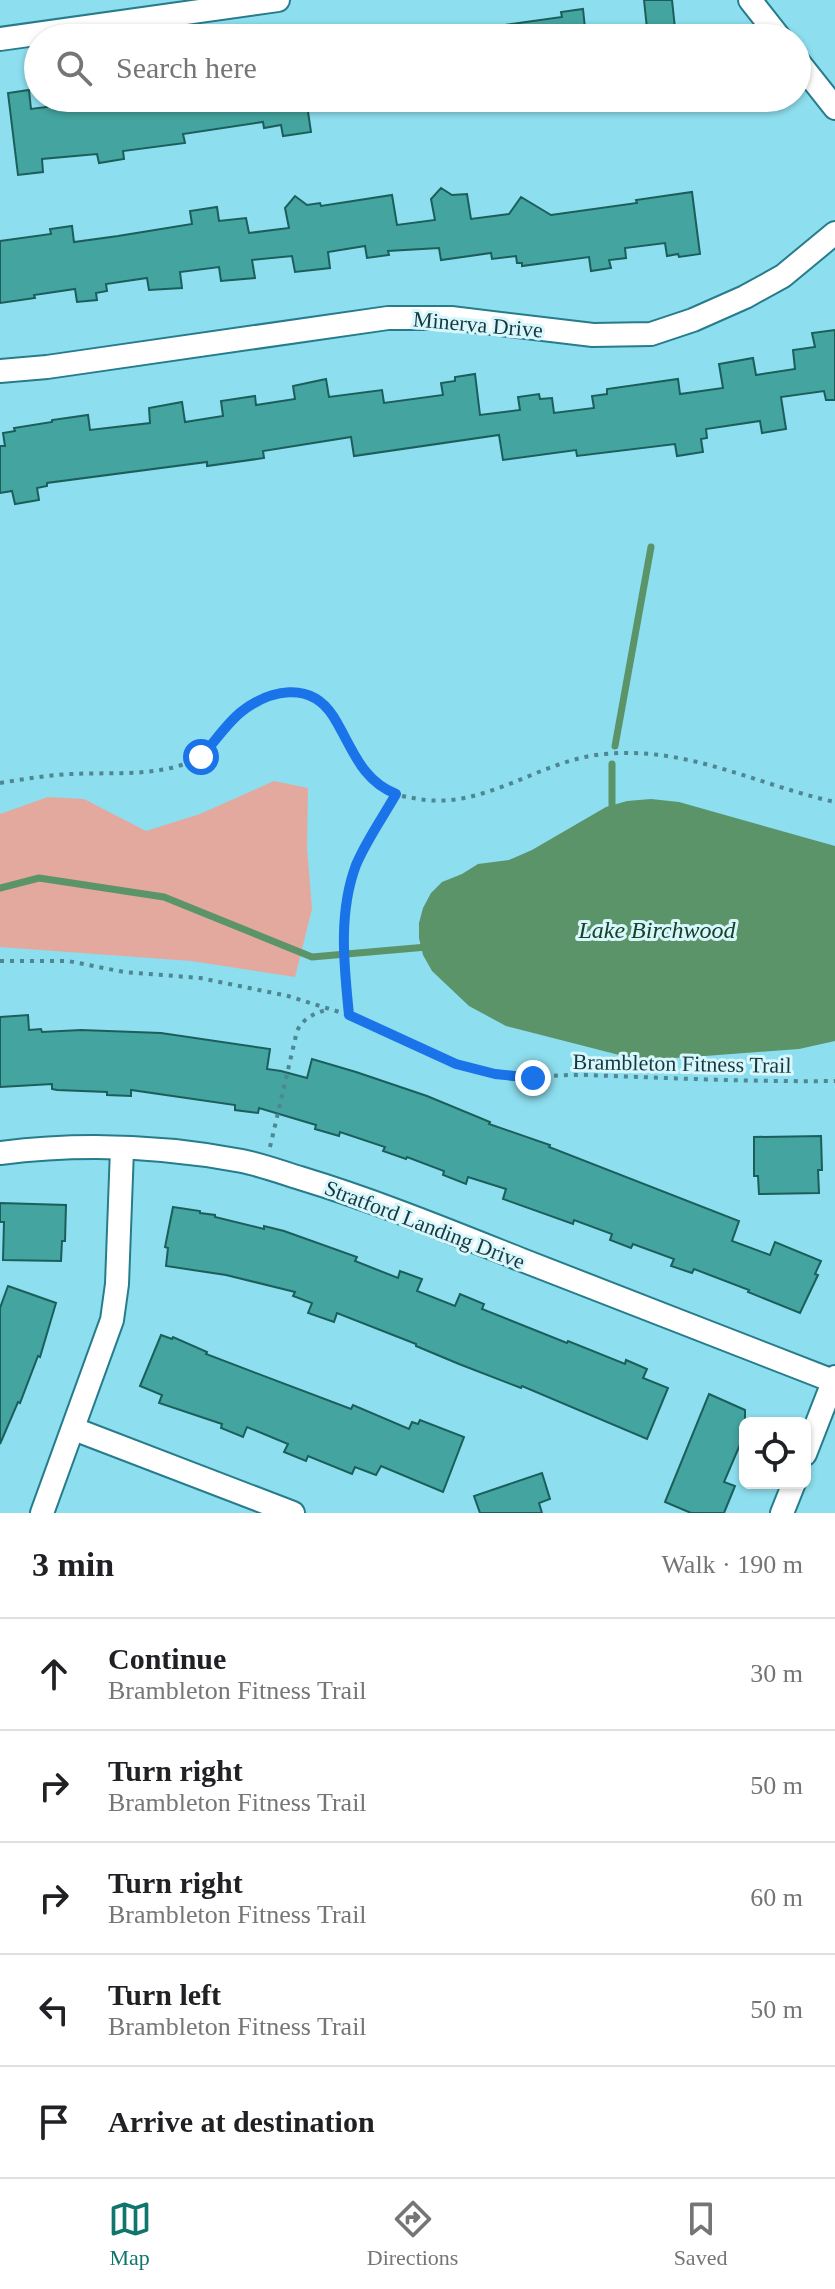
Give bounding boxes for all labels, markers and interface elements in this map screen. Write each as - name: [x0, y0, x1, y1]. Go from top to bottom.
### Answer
- search box: [24, 24, 811, 112]
- icon: search: [52, 46, 96, 90]
- text: Search here: [116, 51, 257, 84]
- street label: Minerva Drive: [412, 306, 544, 343]
- route start: [183, 739, 219, 775]
- water label: Lake Birchwood: [577, 917, 737, 943]
- street label: Brambleton Fitness Trail: [572, 1049, 792, 1078]
- route end: [515, 1060, 551, 1096]
- street label: Stratford Landing Drive: [321, 1175, 529, 1274]
- map controls: [739, 1417, 811, 1489]
- button: locate: [739, 1417, 811, 1489]
- text: 3 min: [32, 1546, 114, 1583]
- text: Walk · 190 m: [661, 1550, 803, 1579]
- text: Continue: [108, 1642, 226, 1675]
- icon: ahead: [32, 1652, 76, 1696]
- text: 30 m: [750, 1659, 803, 1688]
- text: Brambleton Fitness Trail: [108, 1676, 367, 1705]
- text: Turn right: [108, 1754, 243, 1787]
- icon: right: [32, 1764, 76, 1808]
- text: 50 m: [750, 1771, 803, 1800]
- text: Brambleton Fitness Trail: [108, 1788, 367, 1817]
- text: Turn right: [108, 1866, 243, 1899]
- icon: right: [32, 1876, 76, 1920]
- text: 60 m: [750, 1883, 803, 1912]
- text: Brambleton Fitness Trail: [108, 1900, 367, 1929]
- text: Turn left: [108, 1978, 221, 2011]
- icon: left: [32, 1988, 76, 2032]
- text: 50 m: [750, 1995, 803, 2024]
- text: Brambleton Fitness Trail: [108, 2012, 367, 2041]
- icon: arrive: [32, 2100, 76, 2144]
- text: Arrive at destination: [108, 2105, 375, 2138]
- tab: Map: [108, 2197, 152, 2271]
- tab: Directions: [367, 2197, 458, 2271]
- tab: Saved: [674, 2197, 727, 2271]

